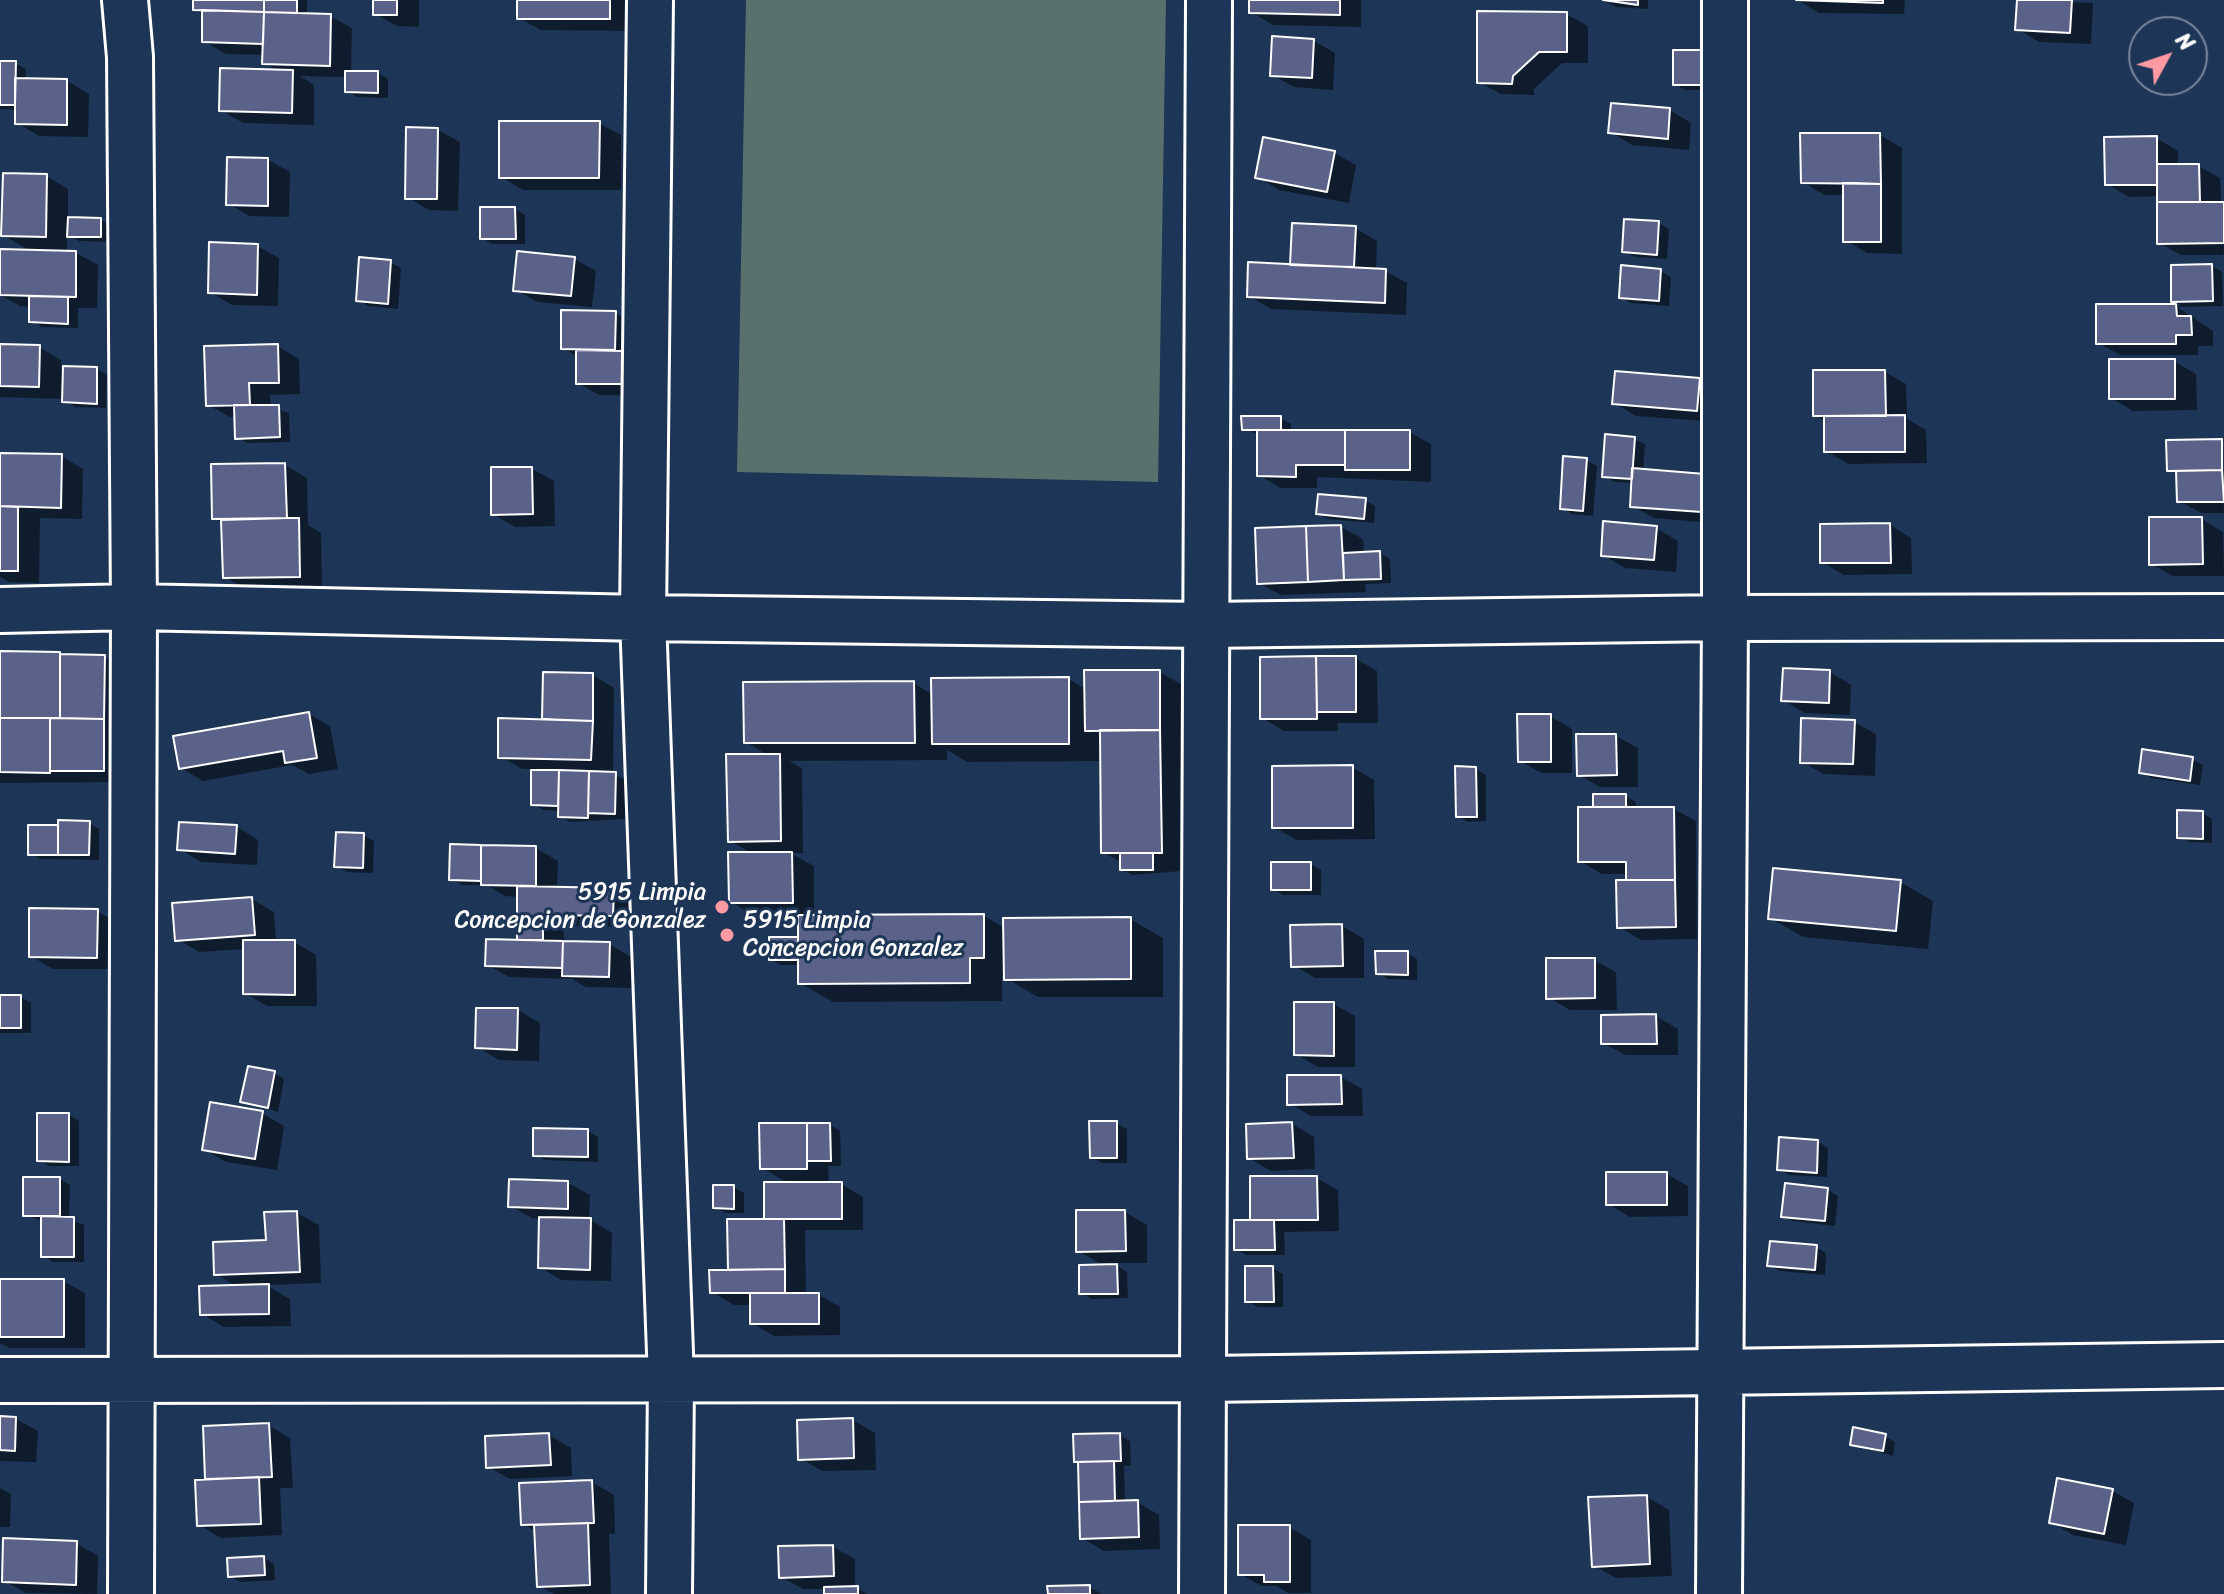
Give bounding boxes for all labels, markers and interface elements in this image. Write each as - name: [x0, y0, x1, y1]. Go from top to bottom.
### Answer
- north arrow: [2128, 16, 2208, 96]
- text: N: [2165, 23, 2205, 60]
- place label: 5915 Limpia Concepcion de Gonzalez: [454, 879, 706, 935]
- marker: 5915 Limpia Concepcion de Gonzalez: [713, 898, 731, 916]
- place label: 5915 Limpia Concepcion Gonzalez: [743, 907, 963, 963]
- marker: 5915 Limpia Concepcion Gonzalez: [718, 926, 736, 944]

